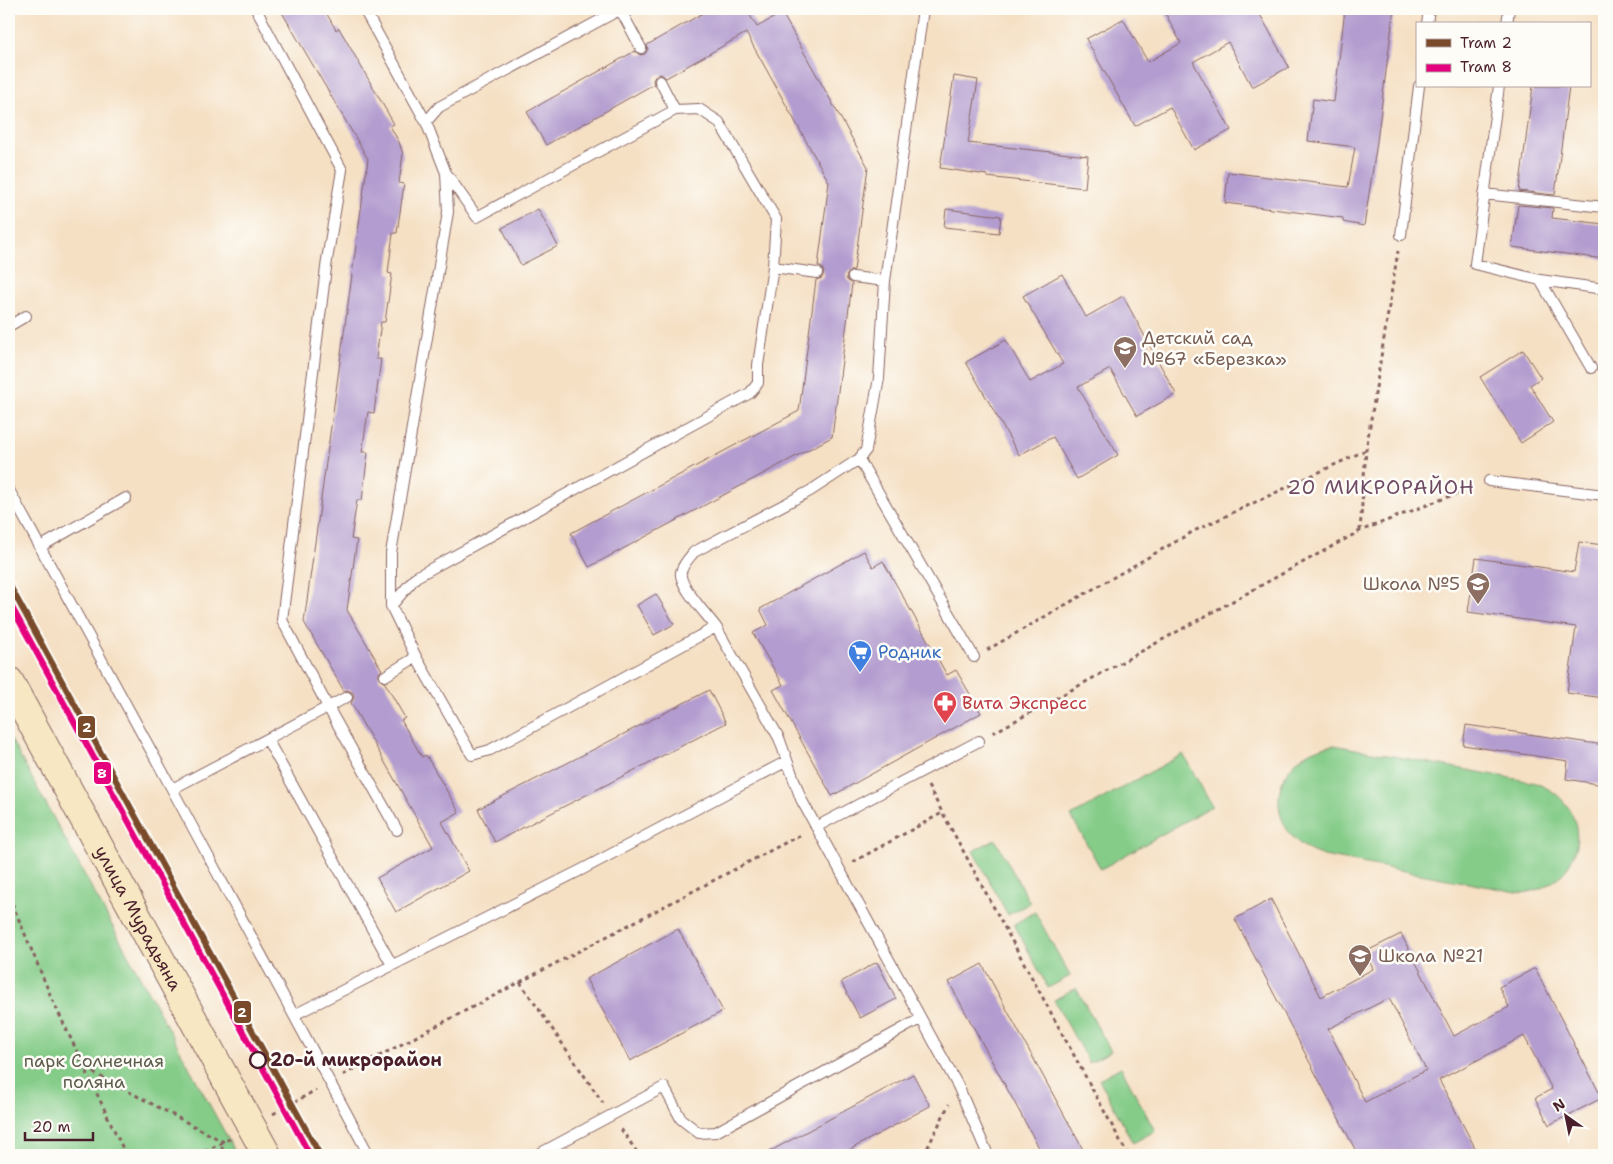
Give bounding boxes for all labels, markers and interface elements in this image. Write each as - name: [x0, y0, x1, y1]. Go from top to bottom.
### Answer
- legend: [1416, 22, 1590, 88]
- text: Tram 2: [1460, 33, 1512, 53]
- text: Tram 8: [1460, 57, 1512, 77]
- place label: Детский сад №67 «Березка»: [1142, 326, 1287, 371]
- school or university icon: Детский сад №67 «Березка»: [1112, 335, 1138, 369]
- district label: 20 МИКРОРАЙОН: [1287, 474, 1475, 500]
- school or university icon: Школа №5: [1465, 571, 1491, 605]
- place label: Школа №5: [1363, 572, 1460, 596]
- supermarket icon: Родник: [847, 639, 873, 673]
- place label: Родник: [878, 640, 942, 664]
- pharmacy icon: Вита Экспресс: [932, 690, 958, 724]
- place label: Вита Экспресс: [962, 691, 1087, 715]
- line badge: 2: [77, 715, 96, 739]
- text: 2: [82, 718, 92, 736]
- line badge: 8: [93, 761, 112, 785]
- text: 8: [97, 764, 107, 782]
- street label: улица Мурадьяна: [89, 841, 187, 995]
- school or university icon: Школа №21: [1347, 943, 1373, 977]
- place label: Школа №21: [1378, 944, 1483, 968]
- line badge: 2: [233, 1000, 252, 1024]
- text: 2: [237, 1003, 247, 1021]
- place label: 20-й микрорайон: [270, 1048, 442, 1072]
- park label: парк Солнечная поляна: [24, 1049, 164, 1094]
- marker: 20-й микрорайон: [249, 1051, 267, 1069]
- north arrow: [1540, 1092, 1590, 1142]
- text: N: [1549, 1095, 1568, 1116]
- scale bar: [25, 1109, 92, 1141]
- text: 20 m: [32, 1117, 71, 1137]

